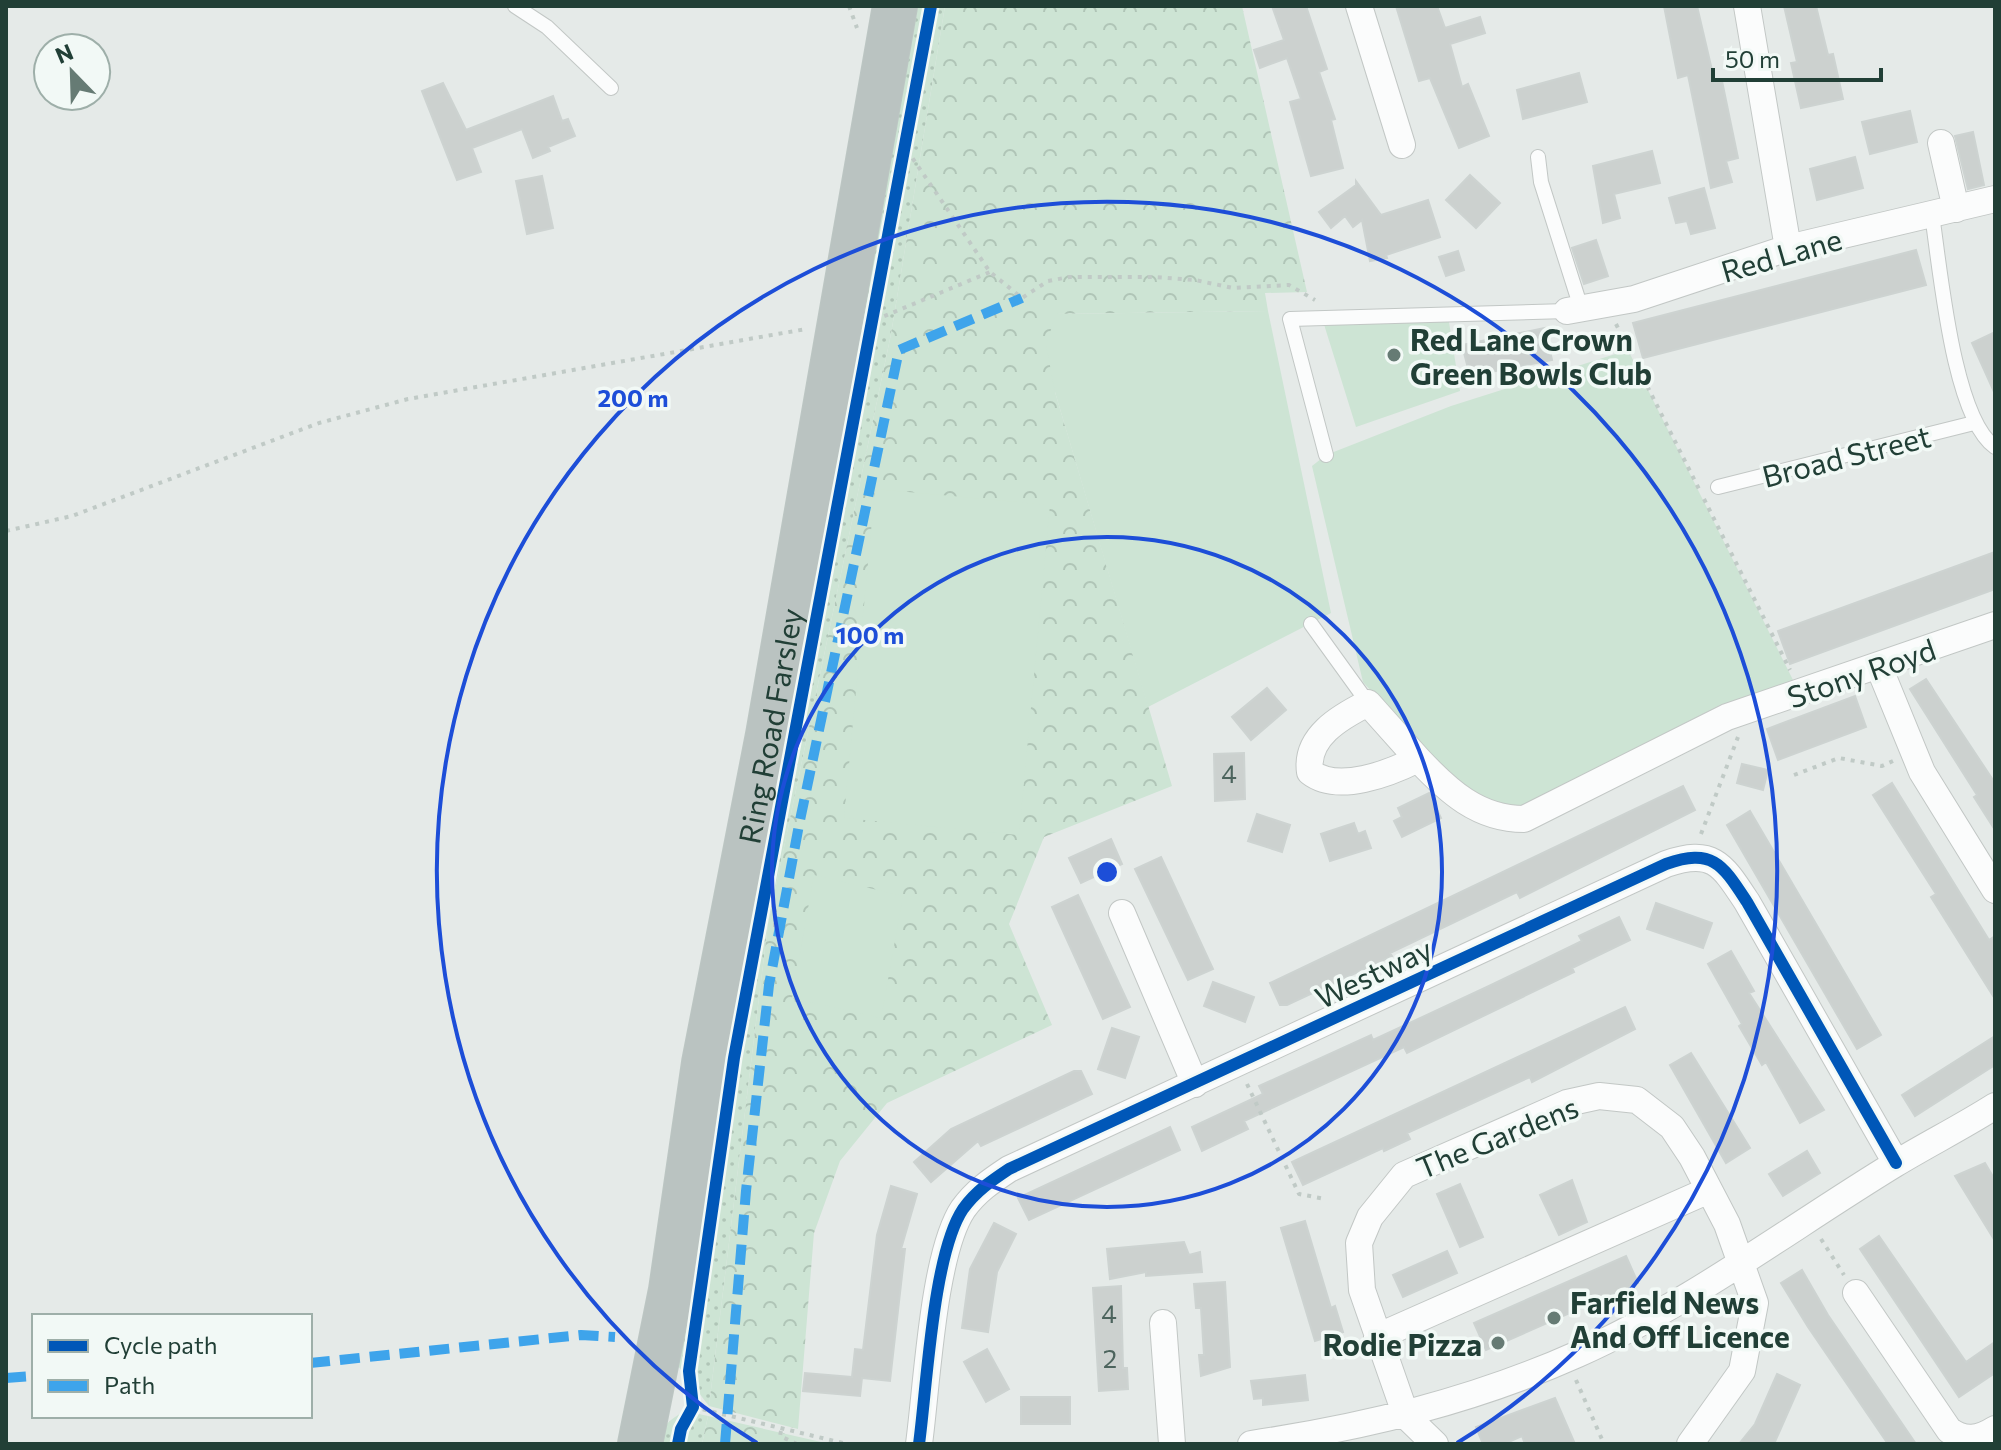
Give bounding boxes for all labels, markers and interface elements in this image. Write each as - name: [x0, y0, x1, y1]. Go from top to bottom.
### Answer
- north arrow: [32, 32, 112, 112]
- scale bar: [1713, 32, 1881, 82]
- text: N: [51, 37, 77, 69]
- text: 50 m: [1725, 44, 1780, 73]
- street label: Red Lane: [1716, 219, 1846, 289]
- place label: Red Lane Crown Green Bowls Club: [1410, 320, 1652, 391]
- marker: Red Lane Crown Green Bowls Club: [1385, 346, 1403, 364]
- text: 200 m: [598, 383, 668, 412]
- street label: Broad Street: [1758, 416, 1934, 494]
- street label: Ring Road Farsley: [729, 605, 808, 847]
- text: 100 m: [836, 620, 904, 649]
- street label: Stony Royd: [1782, 629, 1940, 715]
- house number: 4: [1221, 757, 1237, 788]
- centre of rings: [1093, 858, 1121, 886]
- street label: Westway: [1309, 929, 1437, 1015]
- street label: The Gardens: [1411, 1087, 1583, 1185]
- place label: Farfield News And Off Licence: [1570, 1283, 1790, 1354]
- house number: 4: [1101, 1297, 1117, 1328]
- marker: Farfield News And Off Licence: [1545, 1309, 1563, 1327]
- legend: [32, 1314, 312, 1418]
- place label: Rodie Pizza: [1322, 1325, 1482, 1362]
- text: Cycle path: [104, 1330, 218, 1359]
- marker: Rodie Pizza: [1489, 1334, 1507, 1352]
- house number: 2: [1103, 1342, 1117, 1373]
- text: Path: [104, 1370, 155, 1399]

